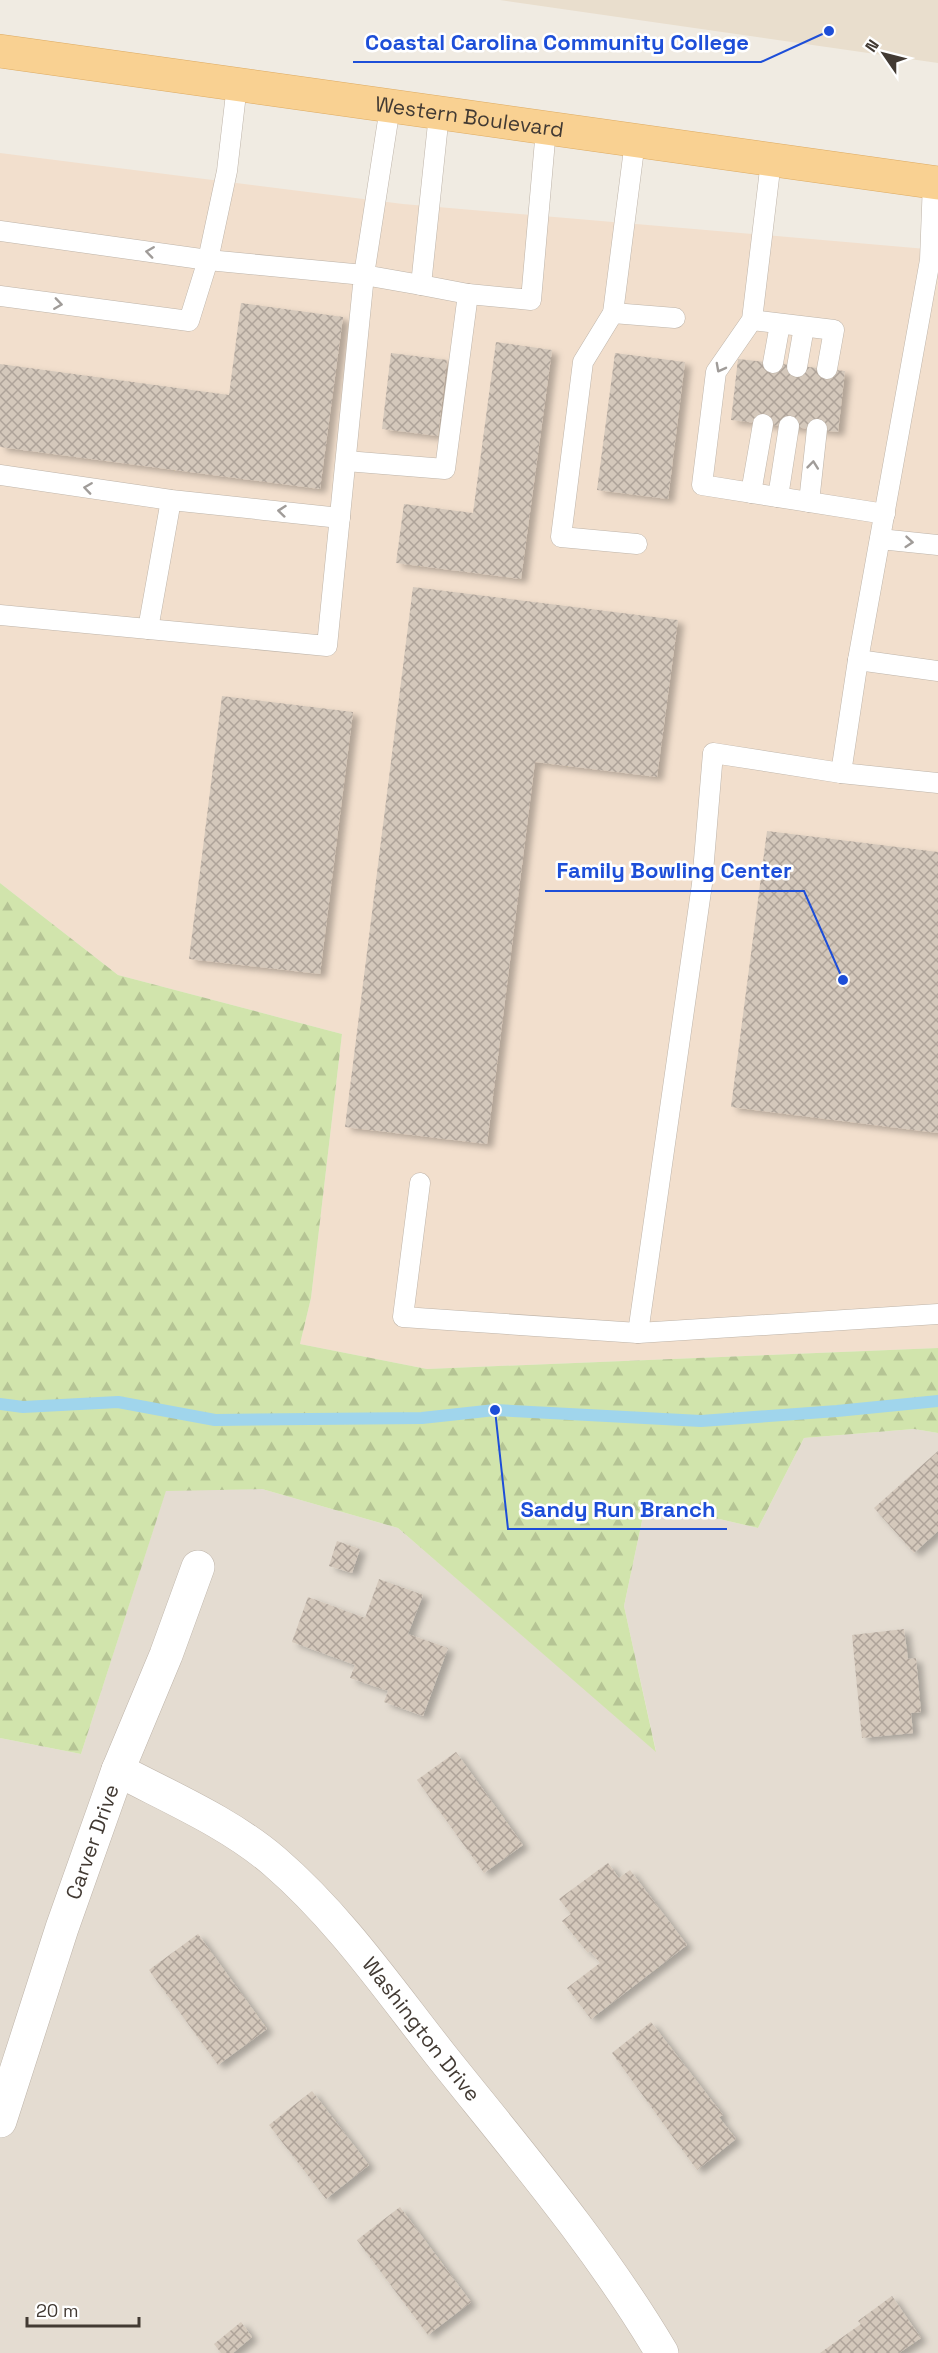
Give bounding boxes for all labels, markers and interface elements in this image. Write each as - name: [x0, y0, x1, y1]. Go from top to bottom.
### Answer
- callout: Coastal Carolina Community College: [353, 22, 761, 62]
- north arrow: [854, 24, 914, 84]
- text: Coastal Carolina Community College: [365, 28, 749, 56]
- text: N: [860, 35, 884, 56]
- street label: Western Boulevard: [373, 90, 566, 143]
- one-way arrow: [145, 247, 154, 259]
- one-way arrow: [53, 297, 63, 309]
- one-way arrow: [716, 362, 727, 372]
- one-way arrow: [806, 461, 819, 470]
- one-way arrow: [84, 482, 93, 494]
- one-way arrow: [277, 506, 286, 518]
- one-way arrow: [905, 535, 914, 548]
- callout: Family Bowling Center: [545, 851, 804, 891]
- text: Family Bowling Center: [556, 856, 792, 884]
- callout: Sandy Run Branch: [508, 1489, 727, 1529]
- text: Sandy Run Branch: [520, 1495, 716, 1523]
- street label: Carver Drive: [59, 1780, 125, 1903]
- street label: Washington Drive: [357, 1951, 487, 2107]
- scale bar: [27, 2290, 140, 2328]
- text: 20 m: [36, 2299, 79, 2322]

